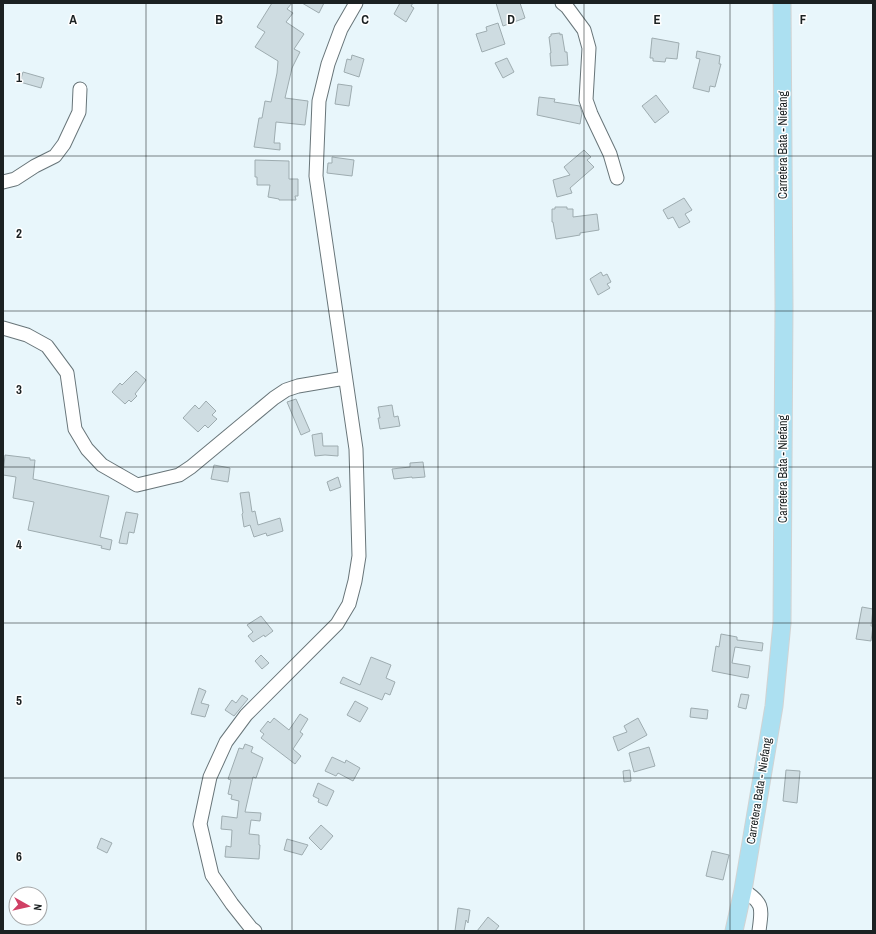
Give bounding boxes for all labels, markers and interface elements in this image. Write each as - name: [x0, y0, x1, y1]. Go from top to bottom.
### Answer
- text: A: [69, 11, 77, 28]
- text: B: [215, 11, 223, 28]
- text: C: [361, 11, 369, 28]
- text: D: [507, 11, 515, 28]
- text: E: [653, 11, 661, 28]
- text: F: [800, 11, 807, 28]
- text: 1: [16, 69, 22, 86]
- street label: Carretera Bata - Niefang: [775, 91, 791, 199]
- text: 2: [16, 225, 22, 242]
- text: 3: [16, 381, 22, 398]
- street label: Carretera Bata - Niefang: [775, 415, 791, 523]
- text: 4: [16, 536, 22, 553]
- text: 5: [16, 692, 22, 709]
- street label: Carretera Bata - Niefang: [743, 736, 775, 845]
- text: 6: [16, 848, 22, 865]
- north arrow: [8, 886, 48, 926]
- text: N: [31, 903, 45, 912]

